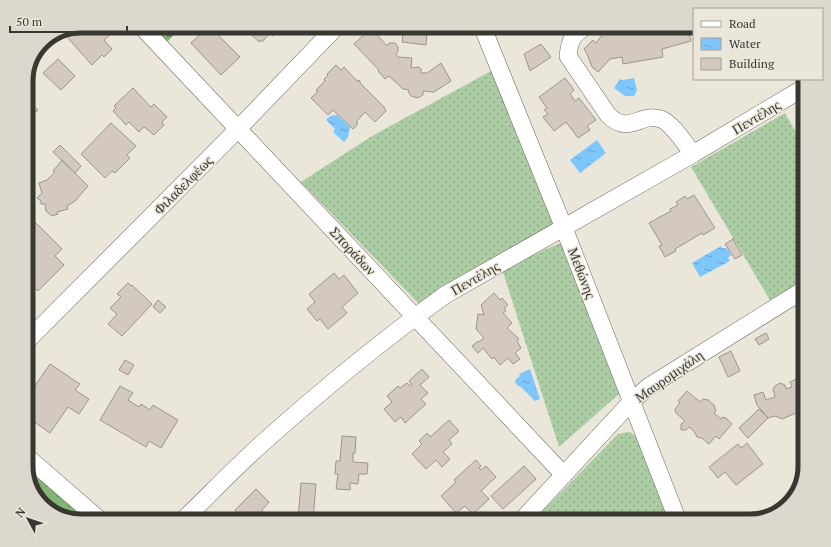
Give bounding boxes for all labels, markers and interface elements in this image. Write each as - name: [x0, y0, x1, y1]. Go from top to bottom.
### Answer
- scale bar: [10, 8, 127, 34]
- legend: [693, 8, 823, 80]
- text: 50 m: [16, 14, 43, 29]
- text: Road: [729, 16, 756, 31]
- text: Water: [729, 36, 761, 51]
- text: Building: [729, 56, 775, 71]
- street label: Πεντέλης: [728, 94, 784, 138]
- street label: Φιλαδελφέως: [149, 151, 217, 218]
- street label: Σποράδων: [326, 222, 381, 279]
- street label: Μεθώνης: [564, 244, 601, 302]
- street label: Πεντέλης: [447, 256, 503, 299]
- street label: Μαυρομιχάλη: [631, 345, 707, 406]
- north arrow: [8, 499, 48, 539]
- text: N: [12, 504, 29, 520]

